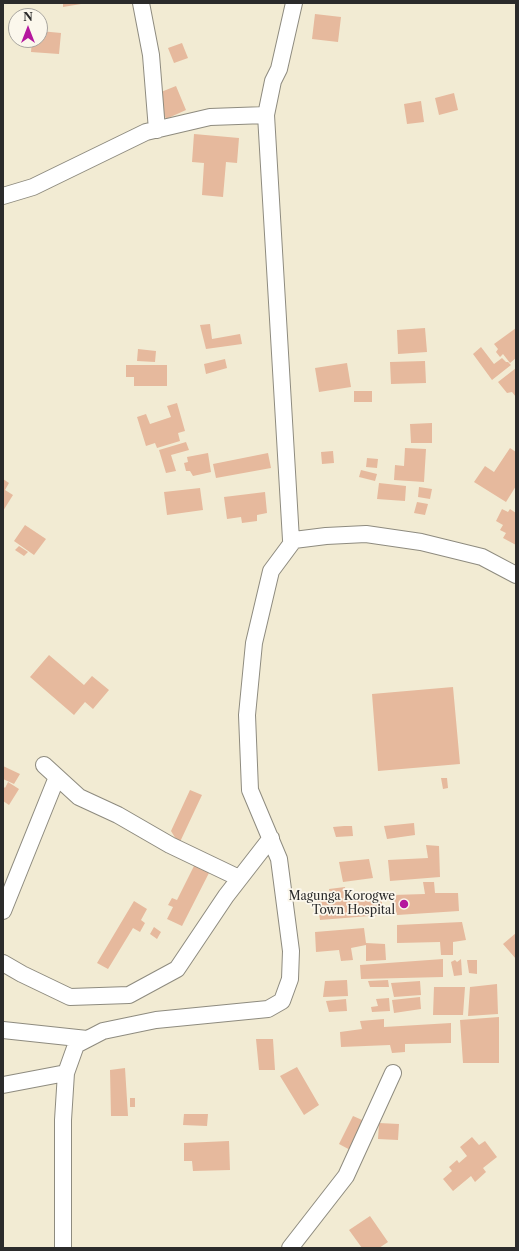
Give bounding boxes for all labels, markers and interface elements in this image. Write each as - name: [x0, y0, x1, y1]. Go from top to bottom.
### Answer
- north arrow: [8, 8, 48, 48]
- text: N: [23, 10, 33, 24]
- place label: Magunga Korogwe Town Hospital: [288, 890, 395, 918]
- marker: Magunga Korogwe Town Hospital: [398, 898, 410, 910]

